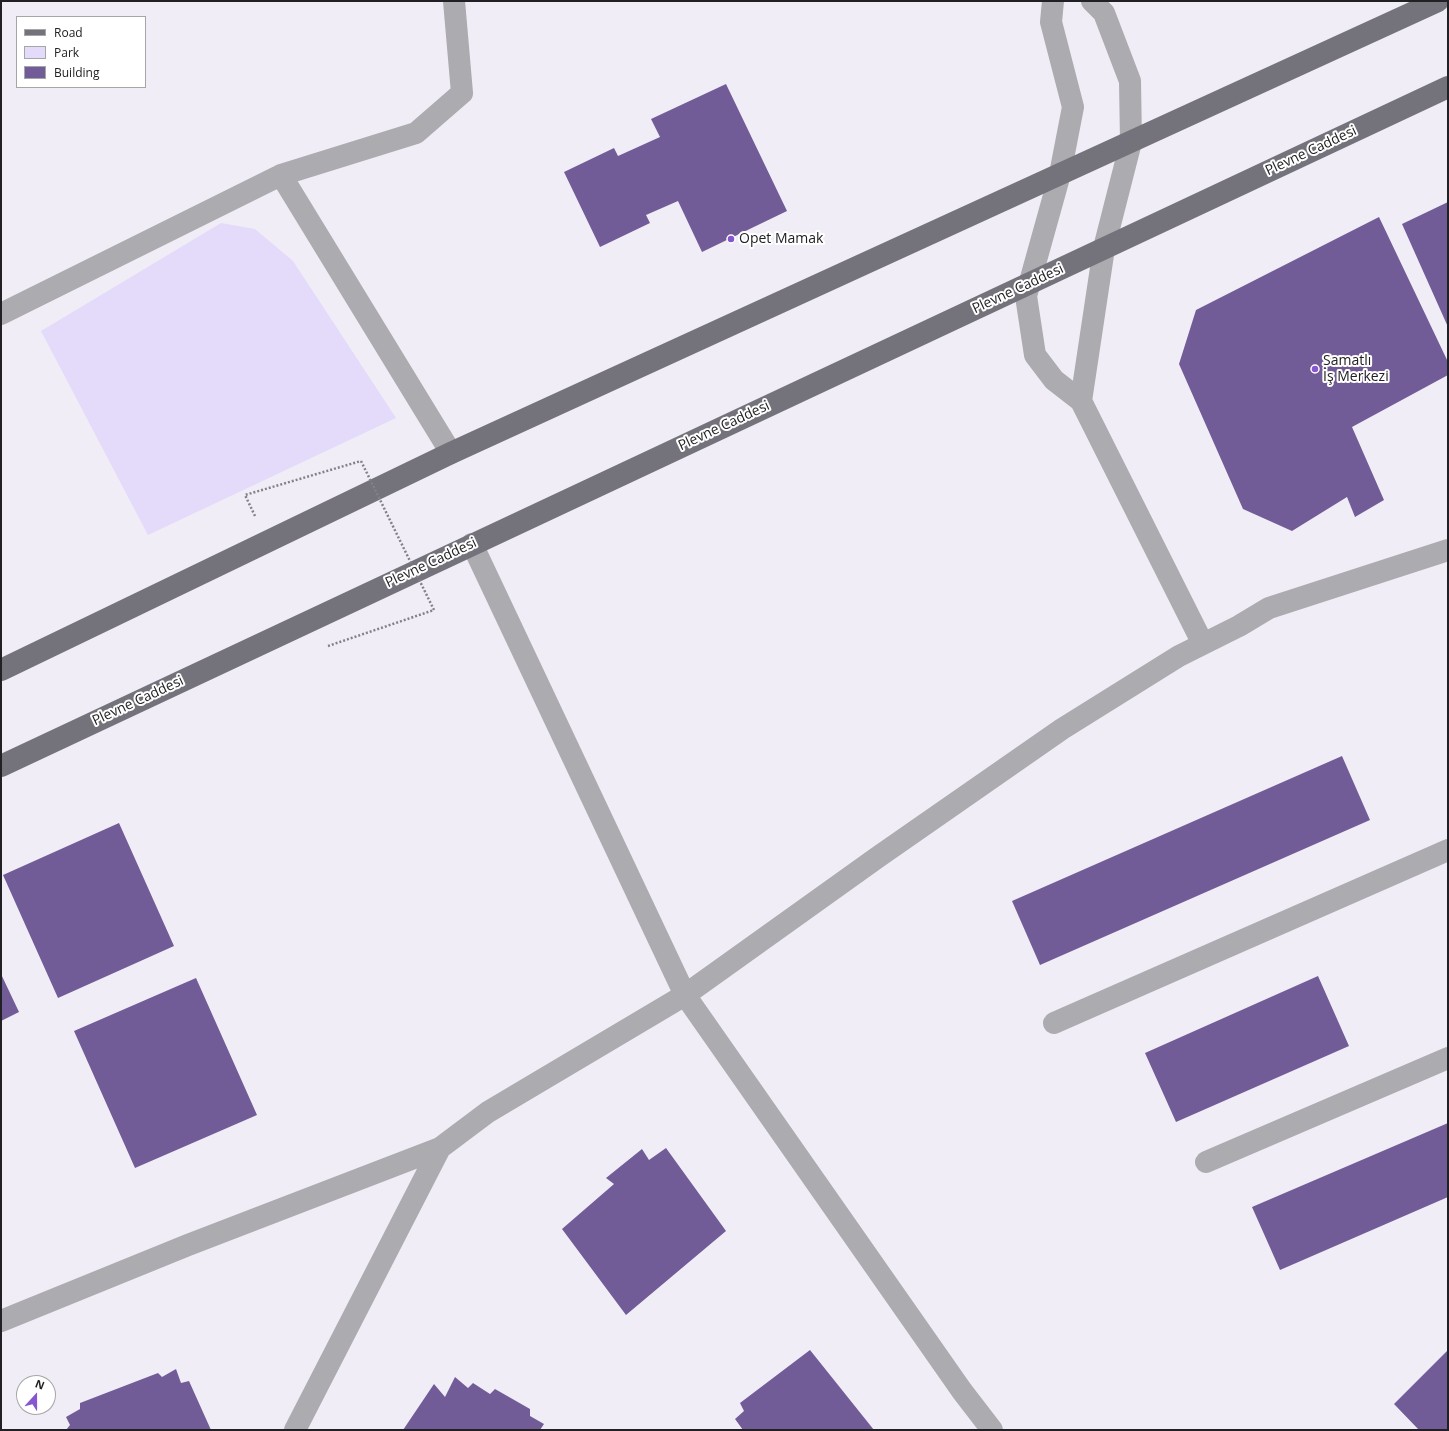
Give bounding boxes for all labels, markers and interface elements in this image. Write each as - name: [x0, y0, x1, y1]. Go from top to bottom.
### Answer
- legend: [16, 16, 146, 88]
- text: Road: [54, 24, 83, 41]
- text: Park: [54, 44, 79, 61]
- text: Building: [54, 64, 99, 81]
- street label: Plevne Caddesi: [1263, 123, 1359, 179]
- place label: Opet Mamak: [739, 231, 823, 247]
- marker: Opet Mamak: [726, 234, 736, 244]
- street label: Plevne Caddesi: [970, 261, 1066, 317]
- place label: Samatlı İş Merkezi: [1323, 353, 1389, 386]
- marker: Samatlı İş Merkezi: [1310, 364, 1320, 374]
- street label: Plevne Caddesi: [676, 398, 772, 454]
- street label: Plevne Caddesi: [383, 535, 479, 591]
- street label: Plevne Caddesi: [90, 673, 186, 729]
- north arrow: [16, 1375, 56, 1415]
- text: N: [33, 1376, 47, 1393]

